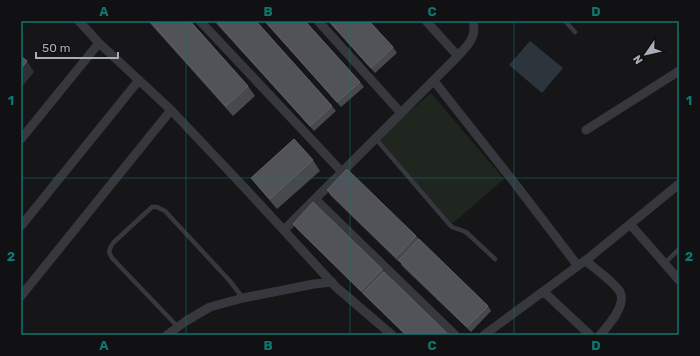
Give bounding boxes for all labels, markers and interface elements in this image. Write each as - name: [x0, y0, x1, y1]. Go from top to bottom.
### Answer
- text: A: [99, 4, 109, 19]
- text: B: [263, 4, 273, 19]
- text: C: [427, 4, 437, 19]
- text: D: [591, 4, 601, 19]
- scale bar: [36, 34, 118, 60]
- north arrow: [626, 34, 666, 74]
- text: 50 m: [42, 41, 70, 55]
- text: N: [630, 52, 646, 66]
- text: 1: [8, 93, 14, 108]
- text: 1: [686, 93, 692, 108]
- text: 2: [7, 249, 15, 264]
- text: 2: [685, 249, 693, 264]
- text: A: [99, 338, 109, 353]
- text: B: [263, 338, 273, 353]
- text: C: [427, 338, 437, 353]
- text: D: [591, 338, 601, 353]

